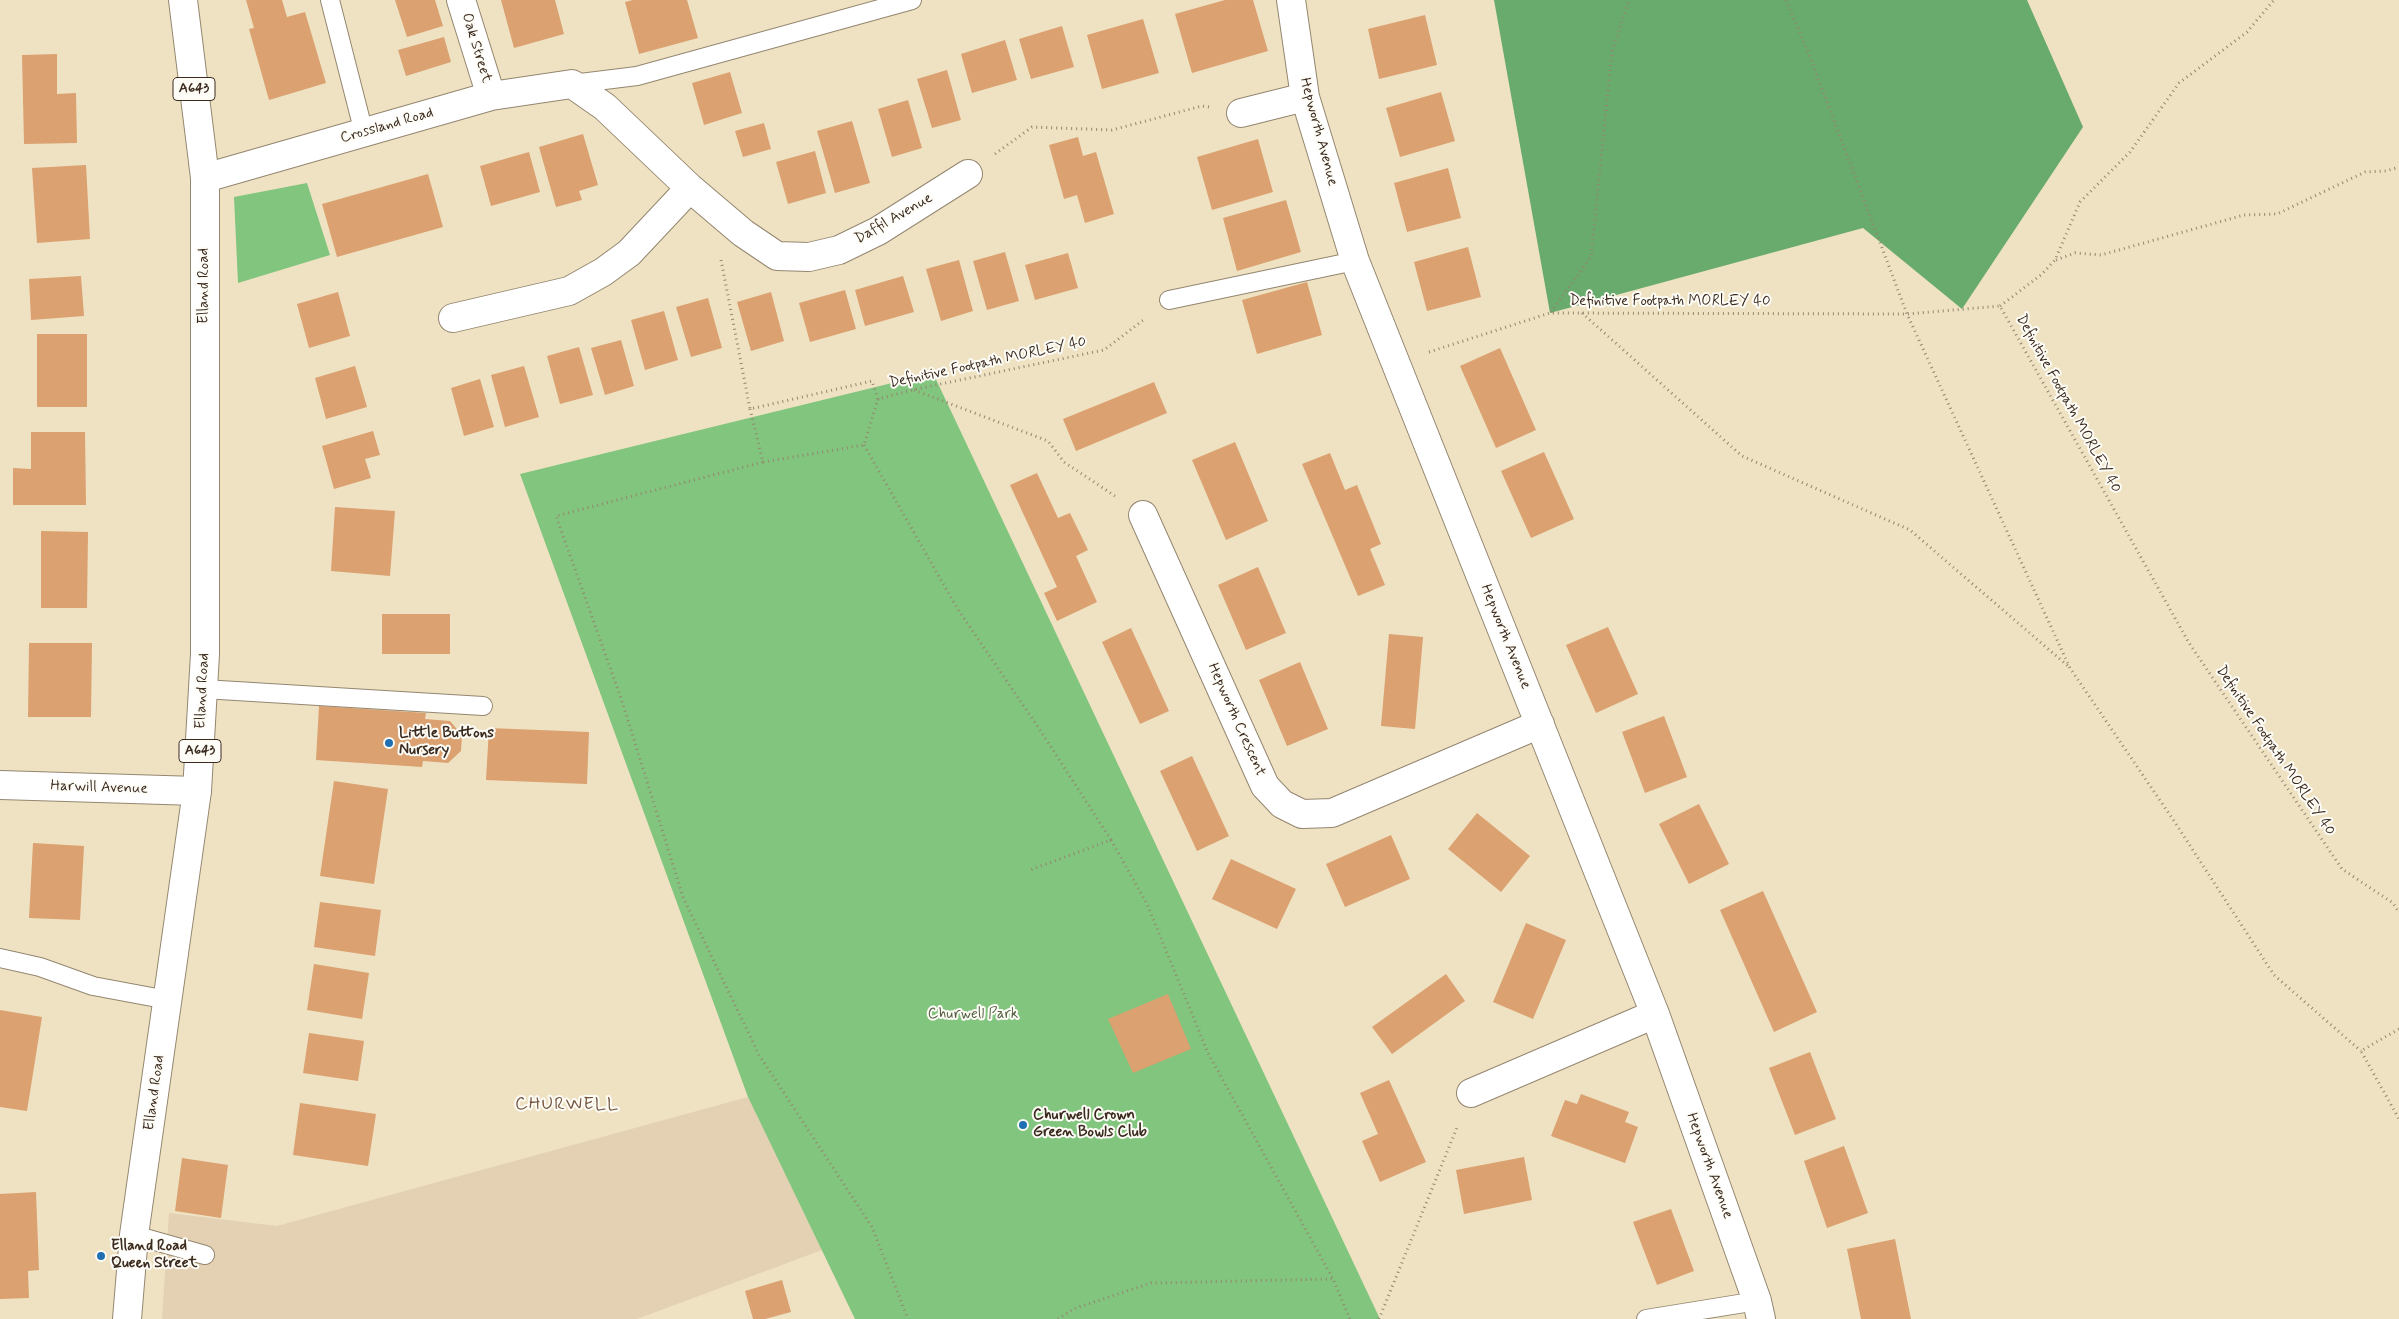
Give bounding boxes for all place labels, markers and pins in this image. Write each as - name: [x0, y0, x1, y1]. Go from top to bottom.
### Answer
- place label: Little Buttons Nursery: [399, 725, 494, 760]
- marker: Little Buttons Nursery: [383, 737, 395, 749]
- place label: Churwell Crown Green Bowls Club: [1033, 1107, 1147, 1142]
- marker: Churwell Crown Green Bowls Club: [1017, 1119, 1029, 1131]
- place label: Elland Road Queen Street: [111, 1238, 197, 1273]
- marker: Elland Road Queen Street: [95, 1250, 107, 1262]

